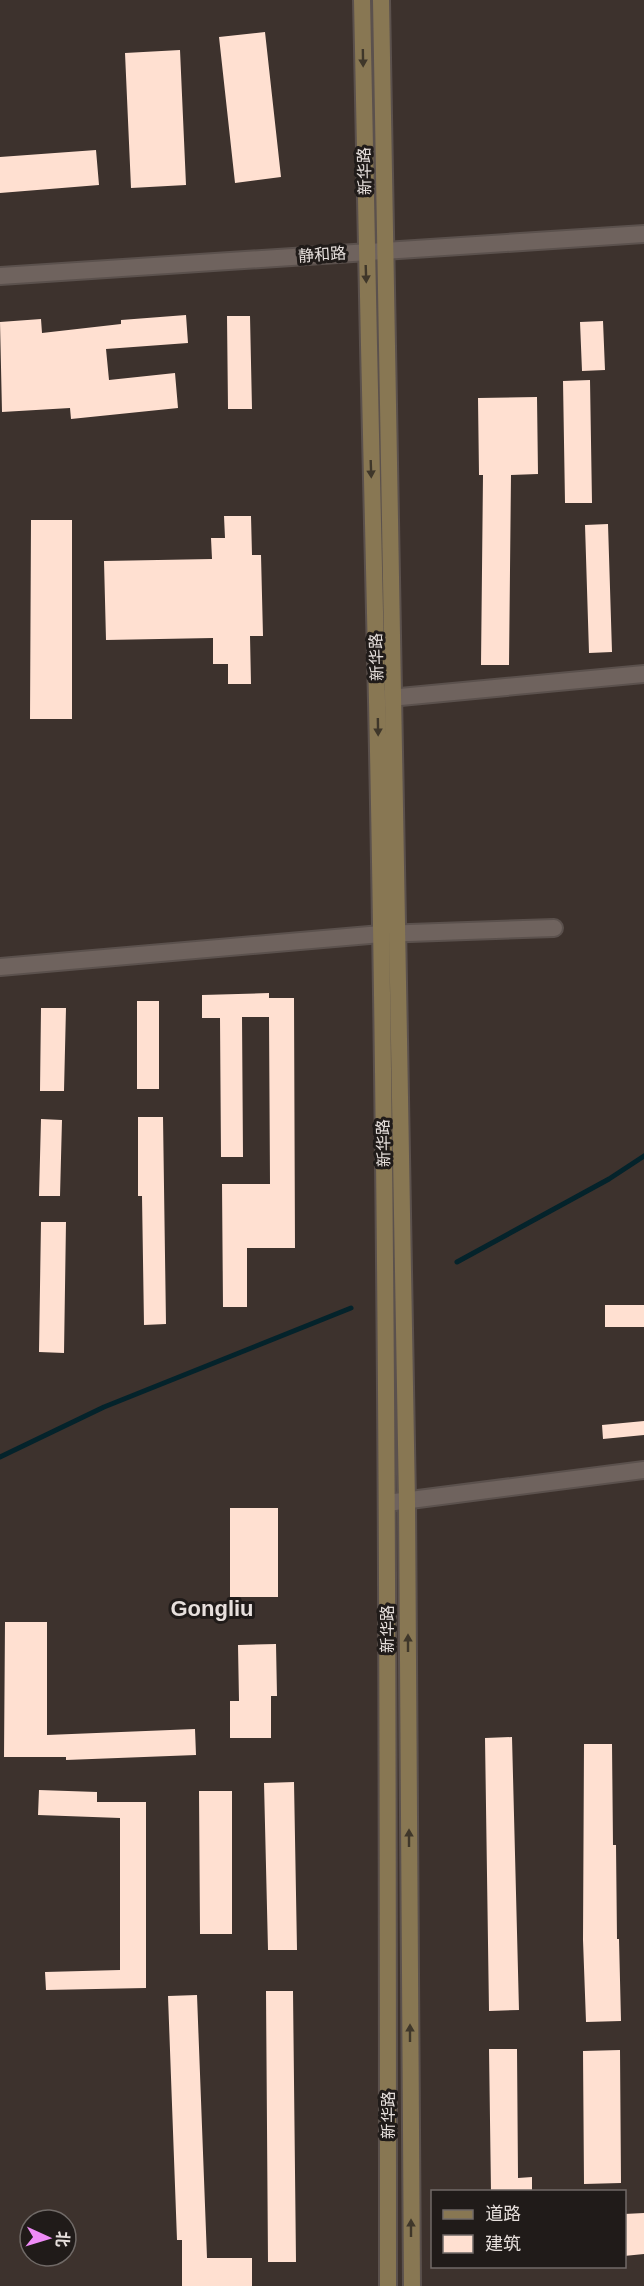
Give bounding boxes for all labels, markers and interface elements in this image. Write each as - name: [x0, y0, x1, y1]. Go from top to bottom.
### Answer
- one-way arrow: [358, 49, 367, 68]
- street label: 新华路: [356, 147, 373, 195]
- street label: 静和路: [297, 244, 347, 265]
- one-way arrow: [361, 265, 370, 284]
- one-way arrow: [366, 460, 376, 479]
- street label: 新华路: [367, 633, 386, 681]
- one-way arrow: [373, 718, 383, 737]
- street label: 新华路: [375, 1119, 392, 1167]
- district label: Gongliu: [170, 1596, 254, 1621]
- street label: 新华路: [379, 1605, 396, 1653]
- one-way arrow: [403, 1633, 412, 1652]
- one-way arrow: [404, 1828, 414, 1847]
- one-way arrow: [405, 2023, 415, 2042]
- street label: 新华路: [380, 2091, 397, 2139]
- legend: [431, 2190, 626, 2268]
- text: 道路: [485, 2204, 521, 2224]
- north arrow: [18, 2208, 78, 2268]
- one-way arrow: [406, 2218, 416, 2237]
- text: 北: [53, 2230, 72, 2248]
- text: 建筑: [485, 2234, 521, 2254]

